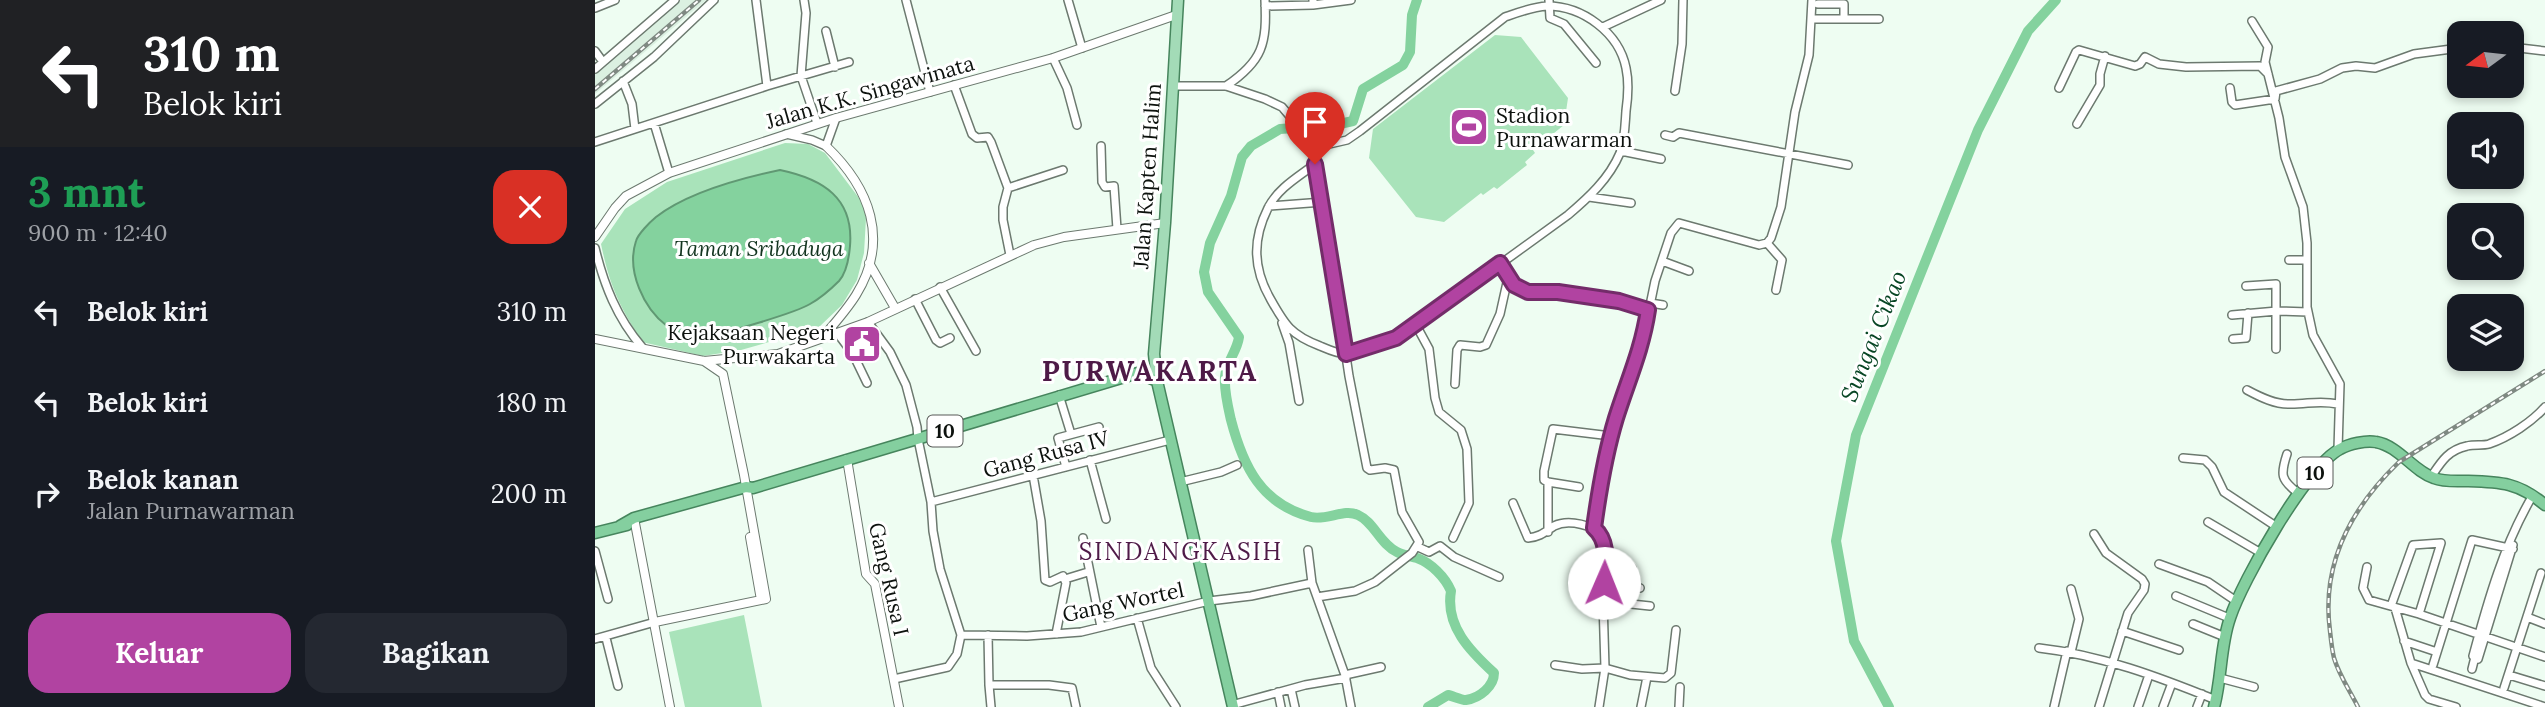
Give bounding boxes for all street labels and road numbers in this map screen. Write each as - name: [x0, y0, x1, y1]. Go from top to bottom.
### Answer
- street label: Jalan K.K. Singawinata: [762, 49, 977, 135]
- street label: Jalan Kapten Halim: [1127, 82, 1167, 271]
- road number: 10: [927, 416, 963, 446]
- street label: Gang Rusa IV: [980, 424, 1113, 484]
- road number: 10: [2297, 458, 2333, 488]
- street label: Gang Rusa I: [863, 520, 915, 638]
- street label: Gang Wortel: [1060, 576, 1186, 628]

